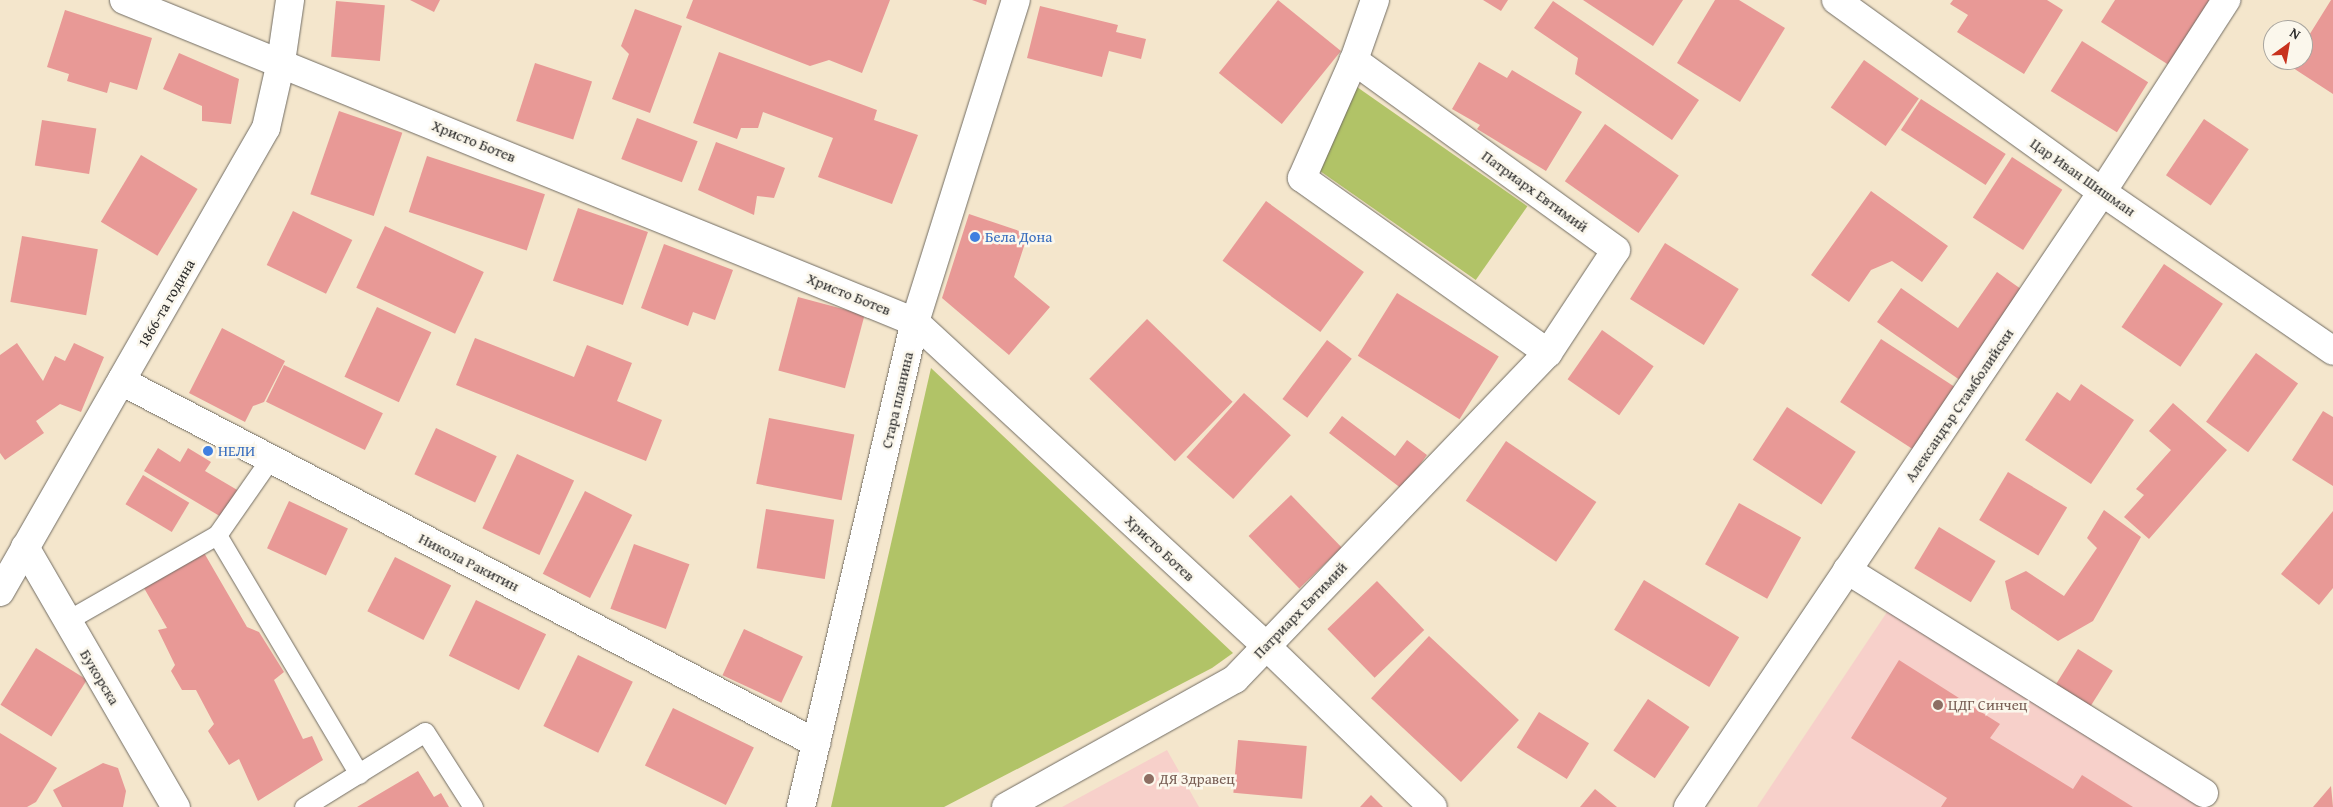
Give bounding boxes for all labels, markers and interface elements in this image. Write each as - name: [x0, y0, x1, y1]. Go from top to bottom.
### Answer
- north arrow: [2263, 20, 2313, 70]
- text: N: [2286, 22, 2305, 44]
- street label: Христо Ботев: [429, 116, 519, 166]
- street label: Цар Иван Шишман: [2027, 134, 2139, 220]
- street label: Патриарх Евтимий: [1478, 146, 1592, 236]
- place label: Бела Дона: [985, 228, 1052, 246]
- marker: Бела Дона: [969, 231, 981, 243]
- street label: 1866-та година: [134, 256, 198, 350]
- street label: Христо Ботев: [804, 269, 894, 319]
- street label: Александър Стамболийски: [1901, 325, 2017, 485]
- street label: Стара планина: [877, 350, 917, 450]
- place label: НЕЛИ: [218, 442, 255, 460]
- marker: НЕЛИ: [202, 445, 214, 457]
- street label: Христо Ботев: [1121, 511, 1199, 585]
- street label: Никола Ракитин: [416, 529, 522, 595]
- street label: Патриарх Евтимий: [1249, 558, 1351, 662]
- street label: Букорска: [76, 646, 124, 708]
- place label: ЦДГ Синчец: [1948, 696, 2027, 714]
- marker: ЦДГ Синчец: [1932, 699, 1944, 711]
- place label: ДЯ Здравец: [1159, 770, 1235, 788]
- marker: ДЯ Здравец: [1143, 773, 1155, 785]

